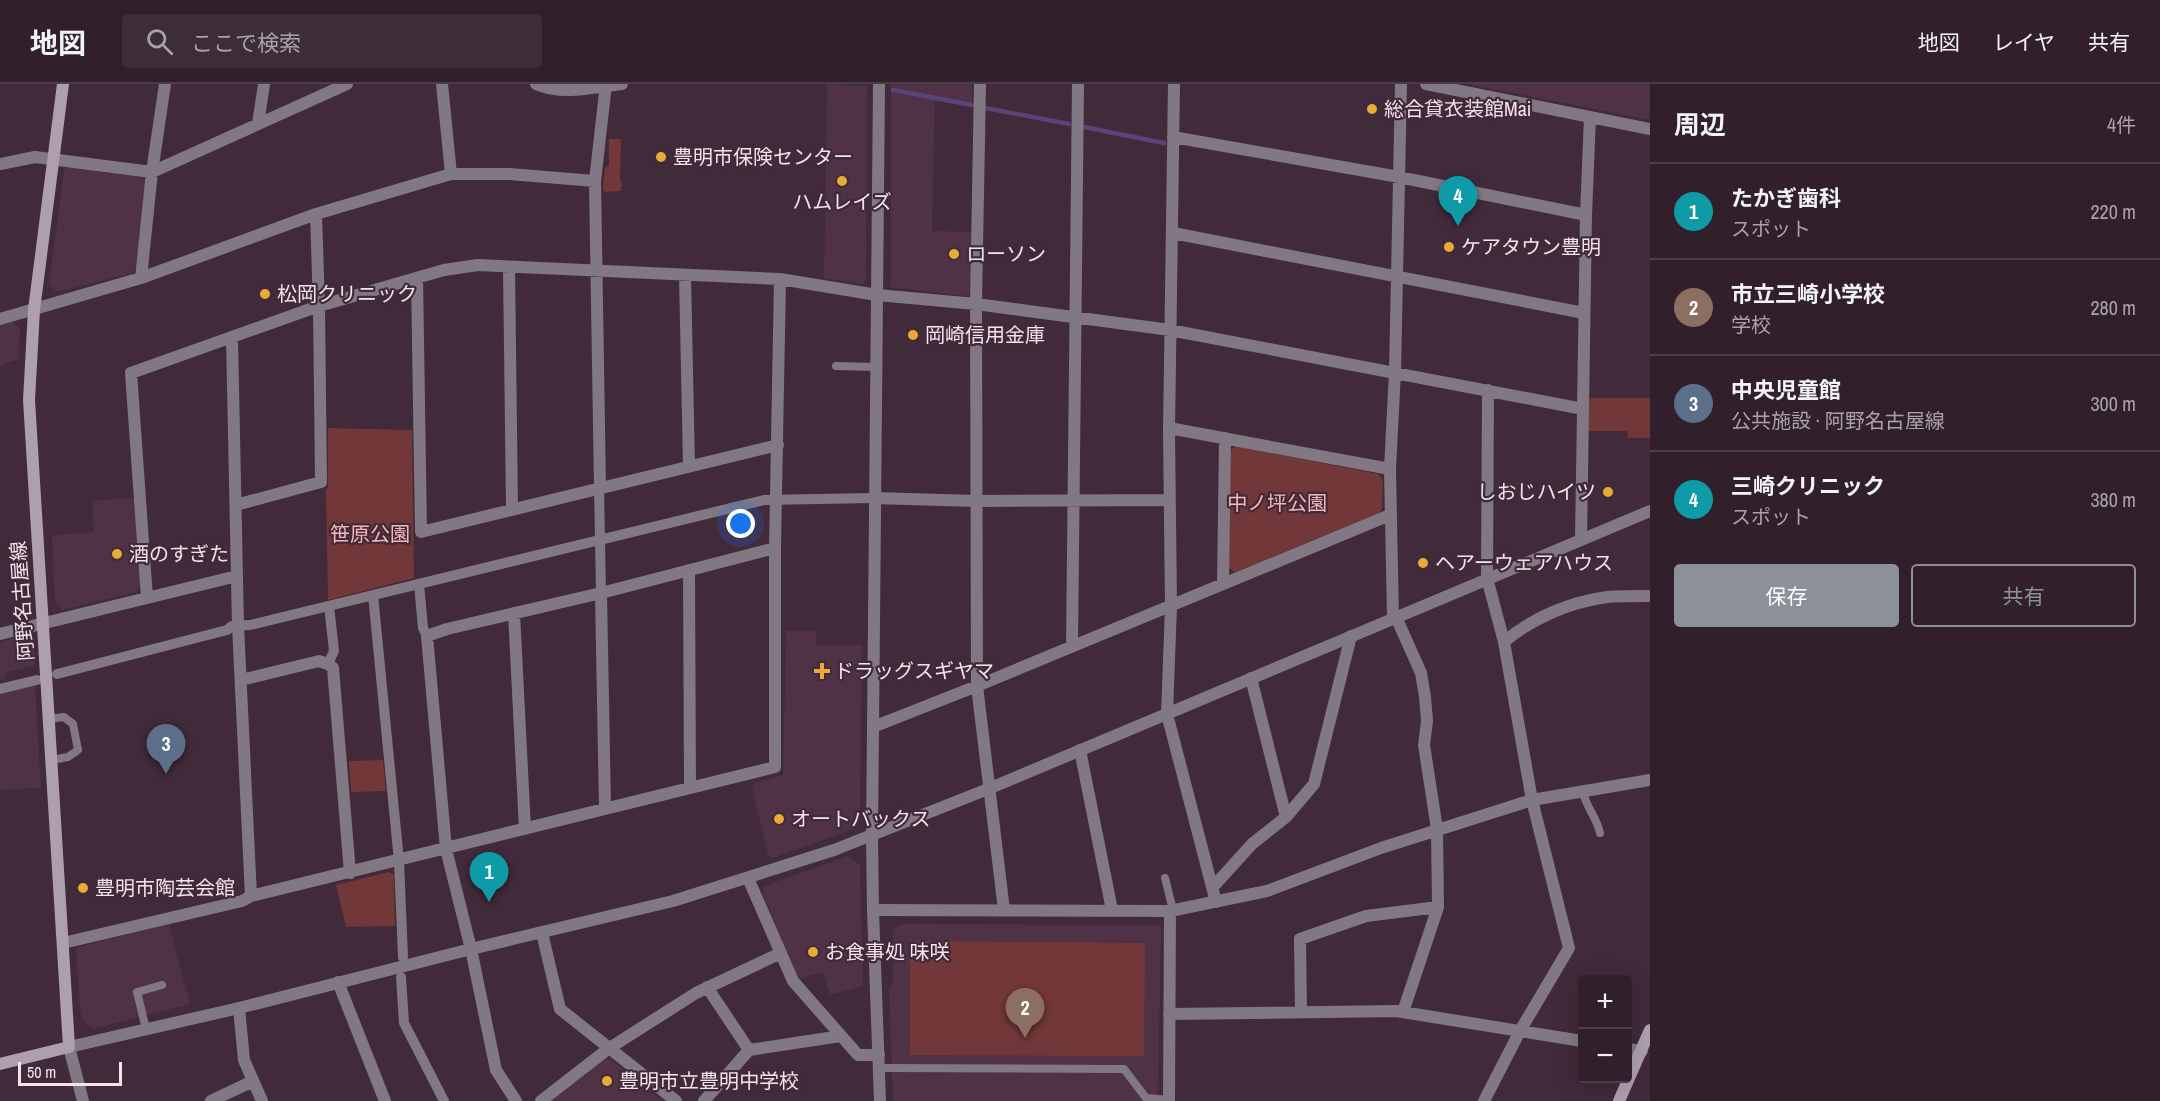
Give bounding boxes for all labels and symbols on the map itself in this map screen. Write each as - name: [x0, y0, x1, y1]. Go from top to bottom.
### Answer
- place label: 総合貸衣装館Mai: [1384, 95, 1531, 122]
- marker: 総合貸衣装館Mai: [1365, 102, 1379, 116]
- place label: 豊明市保険センター: [673, 143, 853, 170]
- marker: 豊明市保険センター: [654, 150, 668, 164]
- marker: ハムレイズ: [835, 174, 849, 188]
- pin: 4: [1438, 176, 1478, 226]
- place label: ハムレイズ: [792, 188, 892, 215]
- place label: ケアタウン豊明: [1461, 233, 1601, 260]
- place label: ローソン: [966, 240, 1046, 267]
- marker: ケアタウン豊明: [1442, 240, 1456, 254]
- marker: ローソン: [947, 247, 961, 261]
- place label: 松岡クリニック: [277, 280, 417, 307]
- marker: 松岡クリニック: [258, 287, 272, 301]
- place label: 岡崎信用金庫: [925, 321, 1045, 348]
- marker: 岡崎信用金庫: [906, 328, 920, 342]
- place label: しおじハイツ: [1476, 478, 1596, 505]
- marker: しおじハイツ: [1601, 485, 1615, 499]
- park label: 中ノ坪公園: [1227, 489, 1327, 516]
- your location: [726, 509, 755, 538]
- park label: 笹原公園: [330, 520, 410, 547]
- street label: 阿野名古屋線: [4, 540, 39, 662]
- place label: 酒のすぎた: [129, 540, 229, 567]
- marker: 酒のすぎた: [110, 547, 124, 561]
- place label: ヘアーウェアハウス: [1435, 549, 1613, 576]
- marker: ヘアーウェアハウス: [1416, 556, 1430, 570]
- place label: ドラッグスギヤマ: [834, 657, 994, 684]
- marker: ドラッグスギヤマ: [815, 664, 829, 678]
- pin: 3: [146, 724, 186, 774]
- place label: オートバックス: [791, 805, 930, 832]
- marker: オートバックス: [772, 812, 786, 826]
- pin: 1: [470, 852, 508, 902]
- place label: 豊明市陶芸会館: [95, 874, 235, 901]
- marker: 豊明市陶芸会館: [76, 881, 90, 895]
- place label: お食事処 味咲: [825, 938, 950, 965]
- marker: お食事処 味咲: [806, 945, 820, 959]
- pin: 2: [1006, 988, 1044, 1038]
- scale bar: [18, 1059, 122, 1086]
- place label: 豊明市立豊明中学校: [619, 1067, 799, 1094]
- marker: 豊明市立豊明中学校: [600, 1074, 614, 1088]

